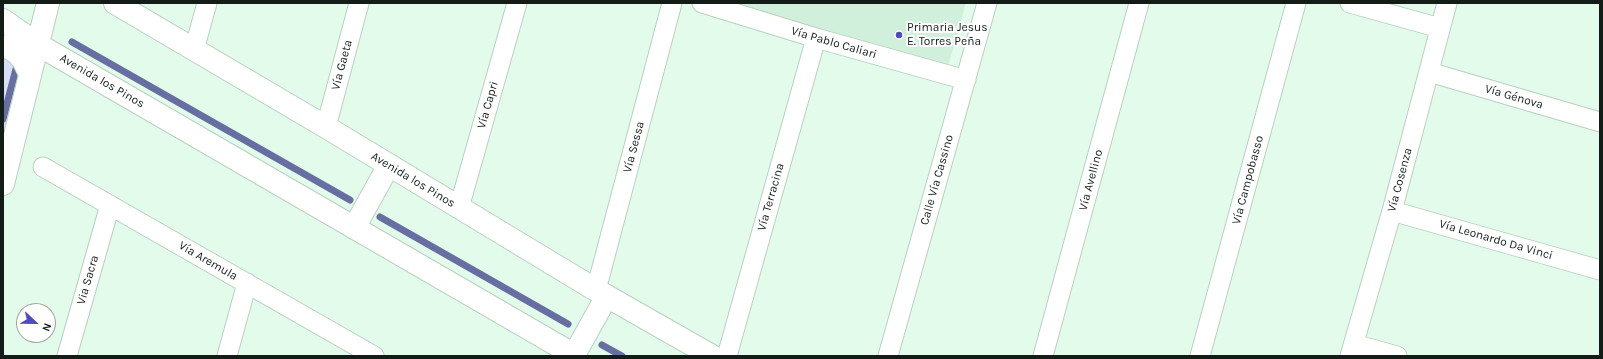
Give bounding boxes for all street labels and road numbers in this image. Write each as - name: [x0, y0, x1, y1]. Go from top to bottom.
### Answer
- street label: Vía Pablo Caliari: [790, 24, 878, 62]
- street label: Vía Gaeta: [328, 38, 356, 92]
- street label: Avenida los Pinos: [57, 51, 147, 111]
- street label: Vía Capri: [474, 80, 502, 130]
- street label: Vía Génova: [1483, 82, 1545, 112]
- street label: Vía Sessa: [620, 120, 648, 174]
- street label: Calle Vía Cassino: [917, 133, 957, 227]
- street label: Vía Campobasso: [1229, 134, 1267, 226]
- street label: Vía Cosenza: [1385, 146, 1415, 214]
- street label: Vía Avellino: [1076, 148, 1106, 212]
- street label: Avenida los Pinos: [368, 149, 458, 211]
- street label: Vía Terracina: [754, 161, 788, 233]
- street label: Vía Leonardo Da Vinci: [1438, 217, 1554, 263]
- street label: Vía Aremula: [176, 238, 240, 284]
- street label: Via Sacra: [74, 254, 102, 306]

